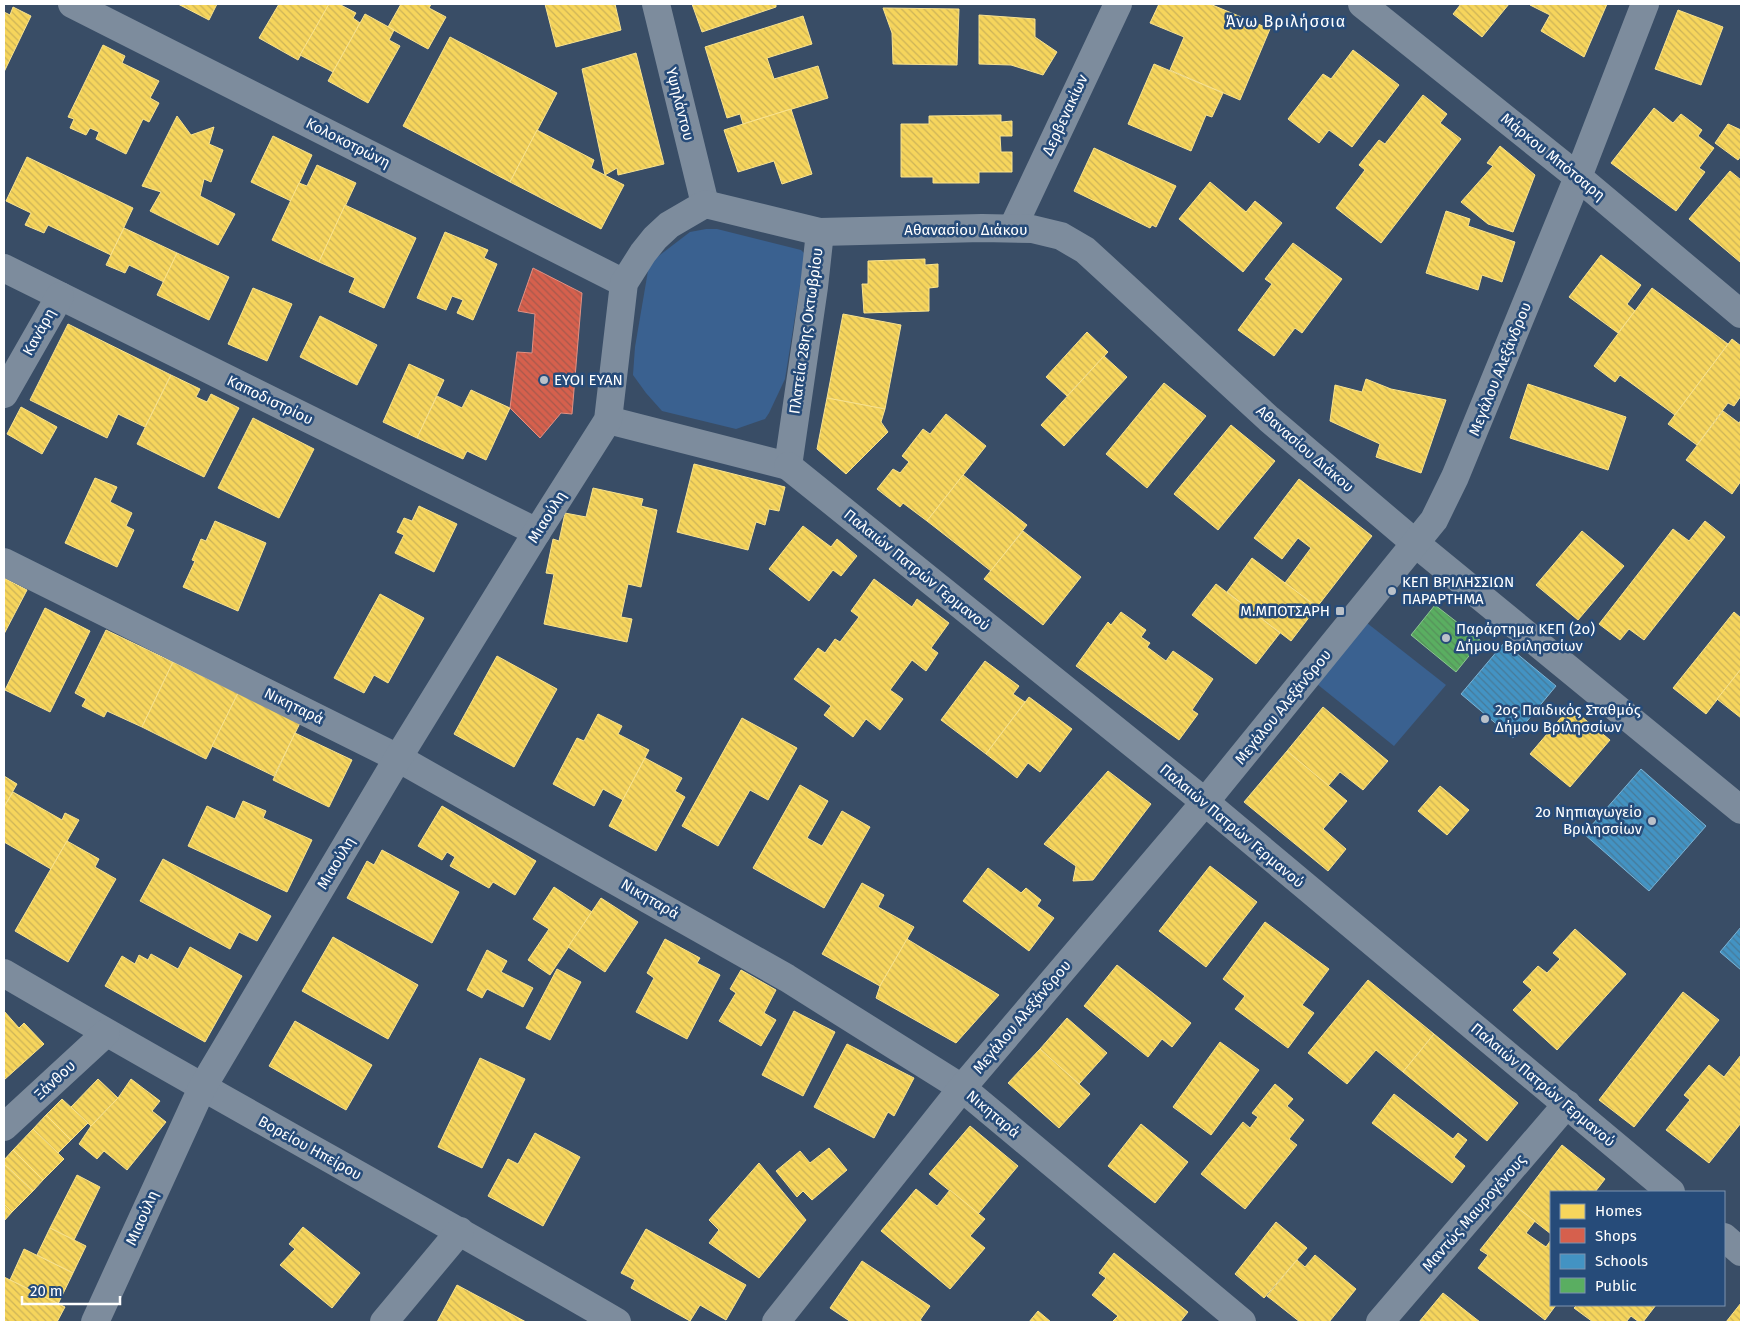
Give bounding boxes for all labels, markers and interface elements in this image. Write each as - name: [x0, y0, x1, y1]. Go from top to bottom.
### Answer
- district label: Άνω Βριλήσσια: [1226, 12, 1346, 31]
- street label: Υψηλάντου: [662, 65, 698, 143]
- street label: Δερβενακίων: [1038, 71, 1092, 158]
- street label: Μάρκου Μπότσαρη: [1497, 109, 1609, 205]
- street label: Κολοκοτρώνη: [303, 114, 393, 172]
- street label: Αθανασίου Διάκου: [904, 221, 1028, 239]
- street label: Πλατεία 28ης Οκτωβρίου: [785, 247, 827, 415]
- street label: Μεγάλου Αλεξάνδρου: [1465, 299, 1535, 439]
- street label: Κανάρη: [19, 305, 59, 359]
- street label: Καποδιστρίου: [224, 371, 316, 429]
- place label: ΕΥΟΙ ΕΥΑΝ: [554, 371, 623, 389]
- marker: ΕΥΟΙ ΕΥΑΝ: [538, 374, 550, 386]
- street label: Αθανασίου Διάκου: [1253, 402, 1357, 496]
- street label: Μιαούλη: [524, 488, 570, 546]
- street label: Παλαιών Πατρών Γερμανού: [840, 505, 994, 635]
- place label: ΚΕΠ ΒΡΙΛΗΣΣΙΩΝ ΠΑΡΑΡΤΗΜΑ: [1402, 573, 1514, 608]
- marker: ΚΕΠ ΒΡΙΛΗΣΣΙΩΝ ΠΑΡΑΡΤΗΜΑ: [1386, 585, 1398, 597]
- place label: Μ.ΜΠΟΤΣΑΡΗ: [1240, 602, 1330, 620]
- marker: Μ.ΜΠΟΤΣΑΡΗ: [1334, 605, 1346, 617]
- place label: Παράρτημα ΚΕΠ (2o) Δήμου Βριλησσίων: [1456, 620, 1595, 655]
- marker: Παράρτημα ΚΕΠ (2o) Δήμου Βριλησσίων: [1440, 632, 1452, 644]
- street label: Μεγάλου Αλεξάνδρου: [1231, 646, 1335, 768]
- street label: Νικηταρά: [261, 684, 327, 728]
- place label: 2ος Παιδικός Σταθμός Δήμου Βριλησσίων: [1495, 701, 1641, 736]
- marker: 2ος Παιδικός Σταθμός Δήμου Βριλησσίων: [1479, 713, 1491, 725]
- street label: Παλαιών Πατρών Γερμανού: [1156, 760, 1308, 892]
- place label: 2ο Νηπιαγωγείο Βριλησσίων: [1535, 803, 1643, 838]
- marker: 2ο Νηπιαγωγείο Βριλησσίων: [1646, 815, 1658, 827]
- street label: Μιαούλη: [313, 833, 359, 893]
- street label: Νικηταρά: [618, 875, 682, 923]
- street label: Μεγάλου Αλεξάνδρου: [969, 957, 1075, 1077]
- street label: Παλαιών Πατρών Γερμανού: [1467, 1019, 1619, 1151]
- street label: Ξάνθου: [31, 1057, 79, 1103]
- street label: Νικηταρά: [963, 1087, 1023, 1142]
- street label: Βορείου Ηπείρου: [255, 1112, 365, 1184]
- street label: Μαντώς Μαυρογένους: [1418, 1151, 1530, 1275]
- street label: Μιαούλη: [122, 1188, 162, 1248]
- legend: [1550, 1191, 1725, 1306]
- text: Homes: [1595, 1202, 1642, 1220]
- text: Shops: [1595, 1227, 1637, 1245]
- text: Schools: [1595, 1252, 1648, 1270]
- scale bar: [22, 1274, 120, 1306]
- text: Public: [1595, 1277, 1637, 1295]
- text: 20 m: [30, 1282, 63, 1300]

